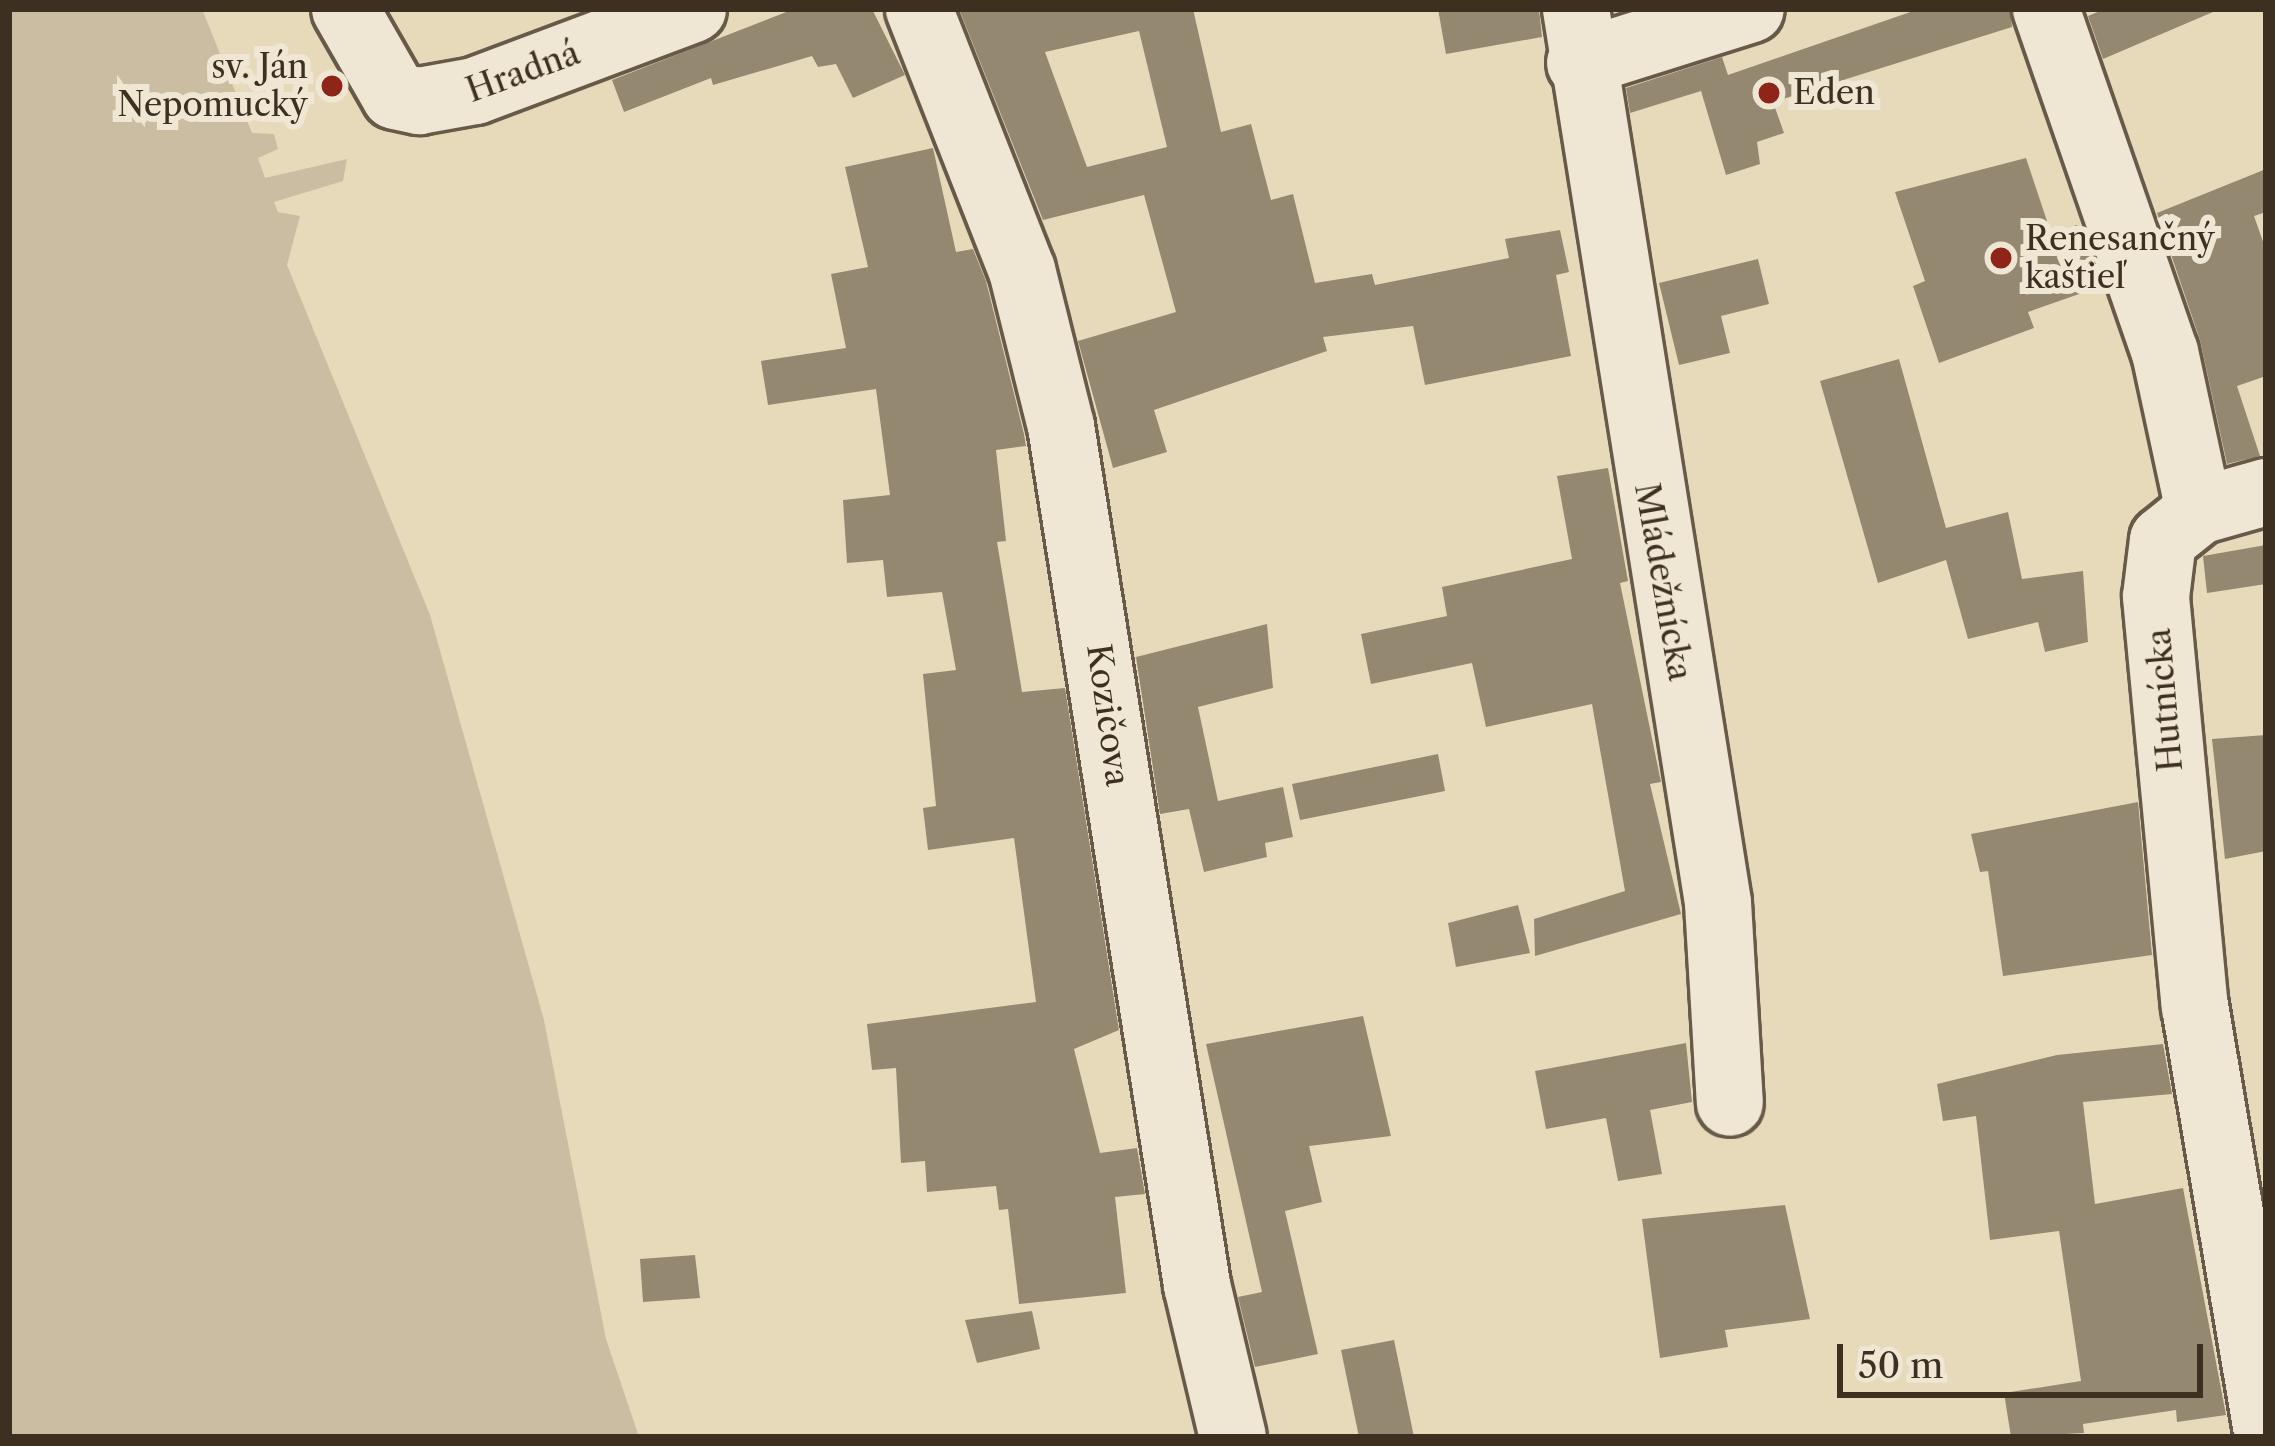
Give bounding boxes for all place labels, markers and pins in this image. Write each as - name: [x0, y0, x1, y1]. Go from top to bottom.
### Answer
- place label: sv. Ján Nepomucký: [117, 47, 308, 125]
- marker: sv. Ján Nepomucký: [319, 73, 345, 99]
- place label: Eden: [1793, 73, 1875, 113]
- marker: Eden: [1756, 80, 1782, 106]
- place label: Renesančný kaštieľ: [2025, 219, 2215, 297]
- marker: Renesančný kaštieľ: [1988, 245, 2014, 271]

